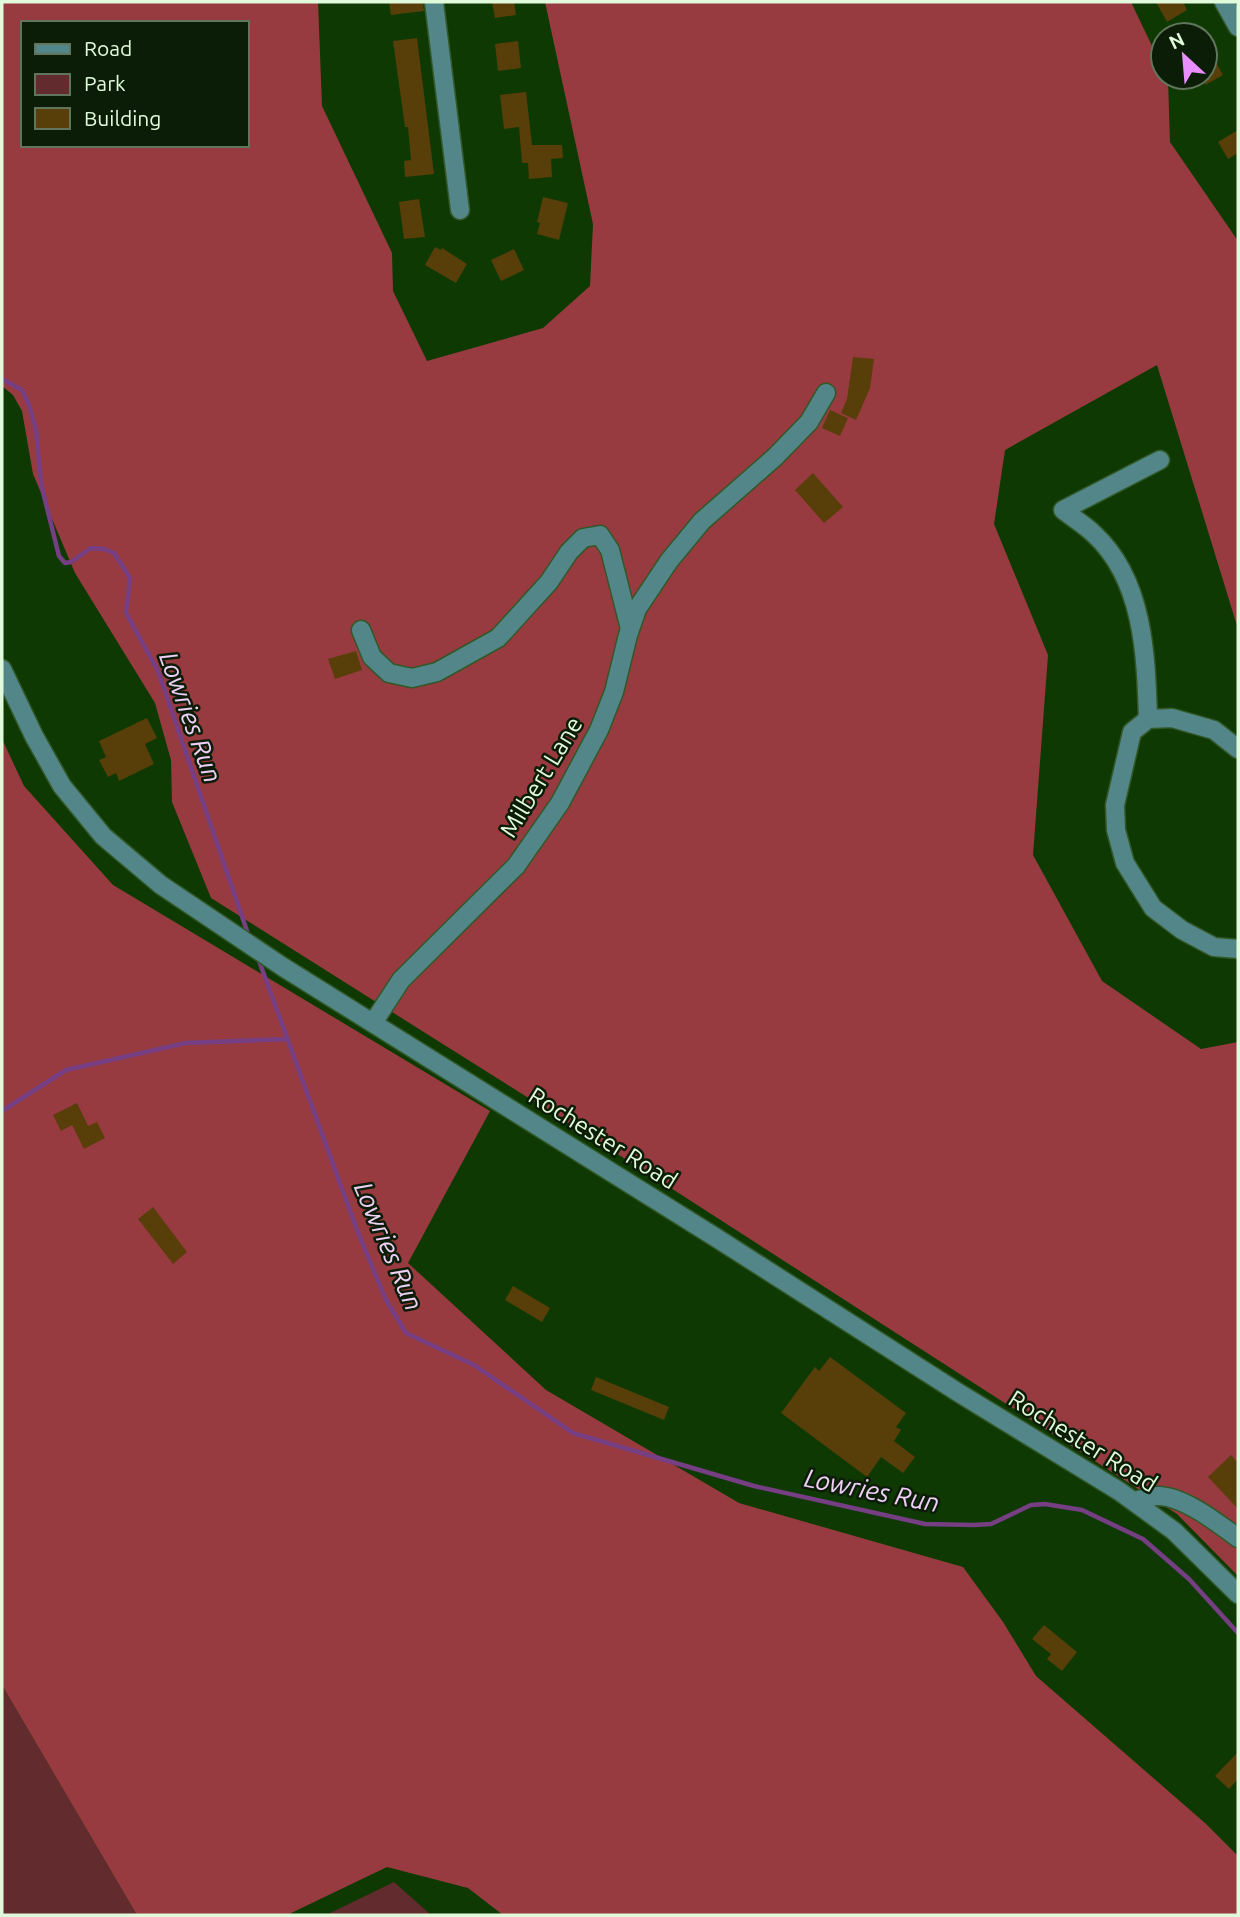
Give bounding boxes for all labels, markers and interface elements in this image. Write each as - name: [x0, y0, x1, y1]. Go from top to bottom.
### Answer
- legend: [21, 21, 248, 147]
- north arrow: [1149, 21, 1219, 91]
- text: N: [1165, 28, 1188, 54]
- text: Road: [84, 36, 132, 60]
- text: Park: [84, 71, 126, 95]
- text: Building: [84, 106, 161, 130]
- water label: Lowries Run: [154, 648, 228, 786]
- street label: Milbert Lane: [494, 712, 588, 842]
- street label: Rochester Road: [524, 1082, 682, 1194]
- water label: Lowries Run: [349, 1177, 429, 1315]
- street label: Rochester Road: [1004, 1385, 1162, 1497]
- water label: Lowries Run: [802, 1463, 942, 1517]

